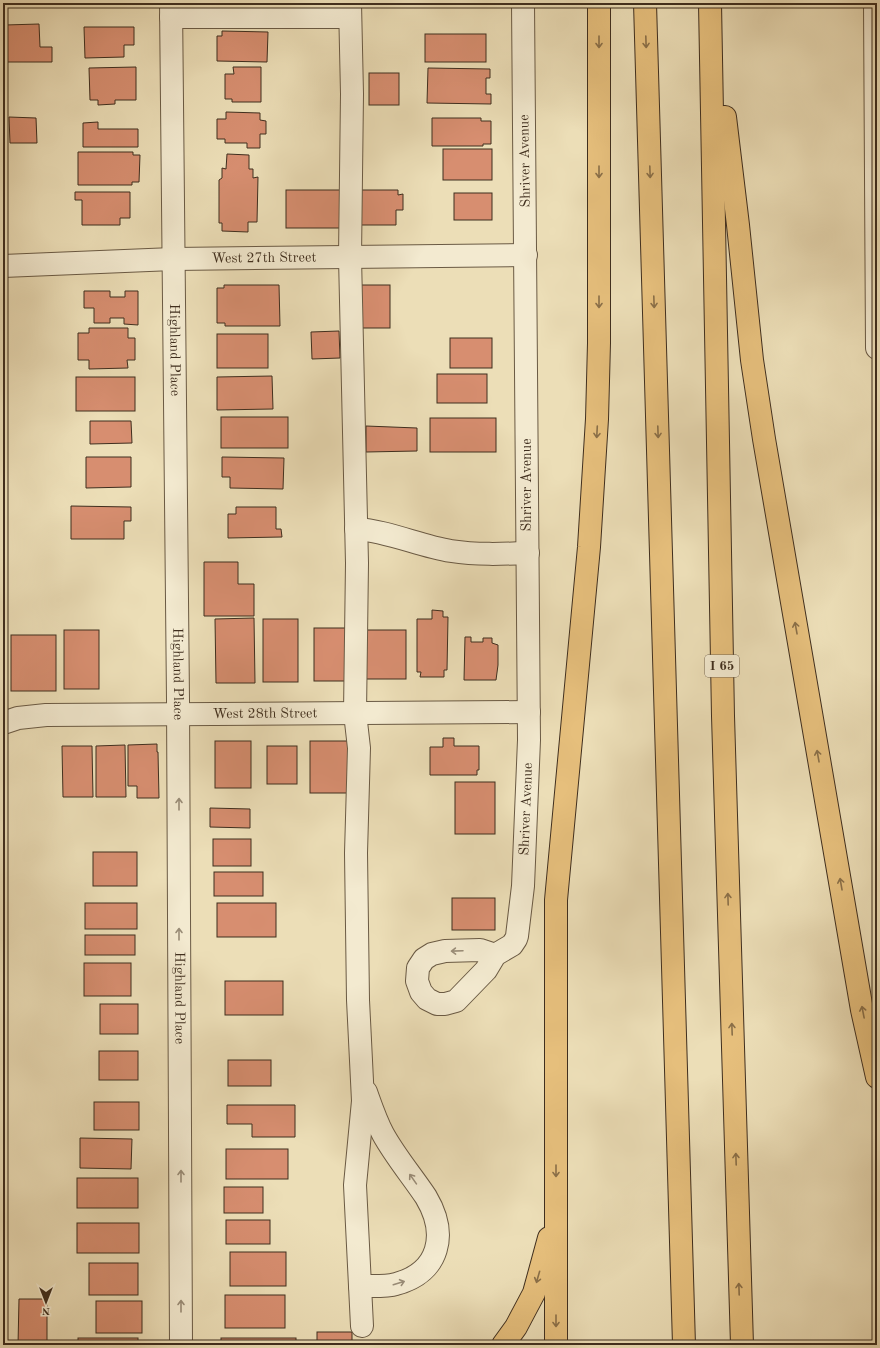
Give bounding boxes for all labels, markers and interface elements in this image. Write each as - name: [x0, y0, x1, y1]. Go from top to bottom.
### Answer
- one-way arrow: [595, 35, 603, 48]
- one-way arrow: [642, 35, 650, 48]
- street label: Shriver Avenue: [517, 114, 533, 208]
- one-way arrow: [595, 165, 603, 178]
- one-way arrow: [646, 165, 654, 178]
- street label: West 27th Street: [211, 250, 316, 266]
- one-way arrow: [595, 295, 603, 308]
- one-way arrow: [650, 295, 658, 308]
- street label: Highland Place: [167, 304, 182, 396]
- one-way arrow: [593, 425, 600, 438]
- one-way arrow: [654, 425, 661, 438]
- street label: Shriver Avenue: [520, 438, 534, 532]
- one-way arrow: [792, 621, 800, 634]
- street label: Highland Place: [170, 628, 185, 720]
- road number: I 65: [705, 655, 739, 677]
- street label: West 28th Street: [213, 706, 318, 721]
- one-way arrow: [814, 750, 822, 763]
- street label: Shriver Avenue: [517, 762, 535, 856]
- one-way arrow: [175, 798, 183, 811]
- one-way arrow: [836, 878, 844, 891]
- one-way arrow: [724, 893, 732, 906]
- one-way arrow: [175, 928, 183, 941]
- one-way arrow: [451, 947, 464, 954]
- street label: Highland Place: [172, 952, 187, 1044]
- one-way arrow: [858, 1006, 866, 1019]
- one-way arrow: [728, 1023, 736, 1036]
- one-way arrow: [732, 1153, 739, 1166]
- one-way arrow: [552, 1164, 560, 1177]
- one-way arrow: [177, 1170, 185, 1183]
- one-way arrow: [409, 1174, 417, 1185]
- one-way arrow: [534, 1270, 541, 1283]
- one-way arrow: [392, 1279, 405, 1286]
- north arrow: [26, 1282, 66, 1322]
- one-way arrow: [736, 1283, 743, 1296]
- one-way arrow: [177, 1300, 185, 1313]
- text: N: [41, 1305, 50, 1316]
- one-way arrow: [552, 1314, 560, 1327]

